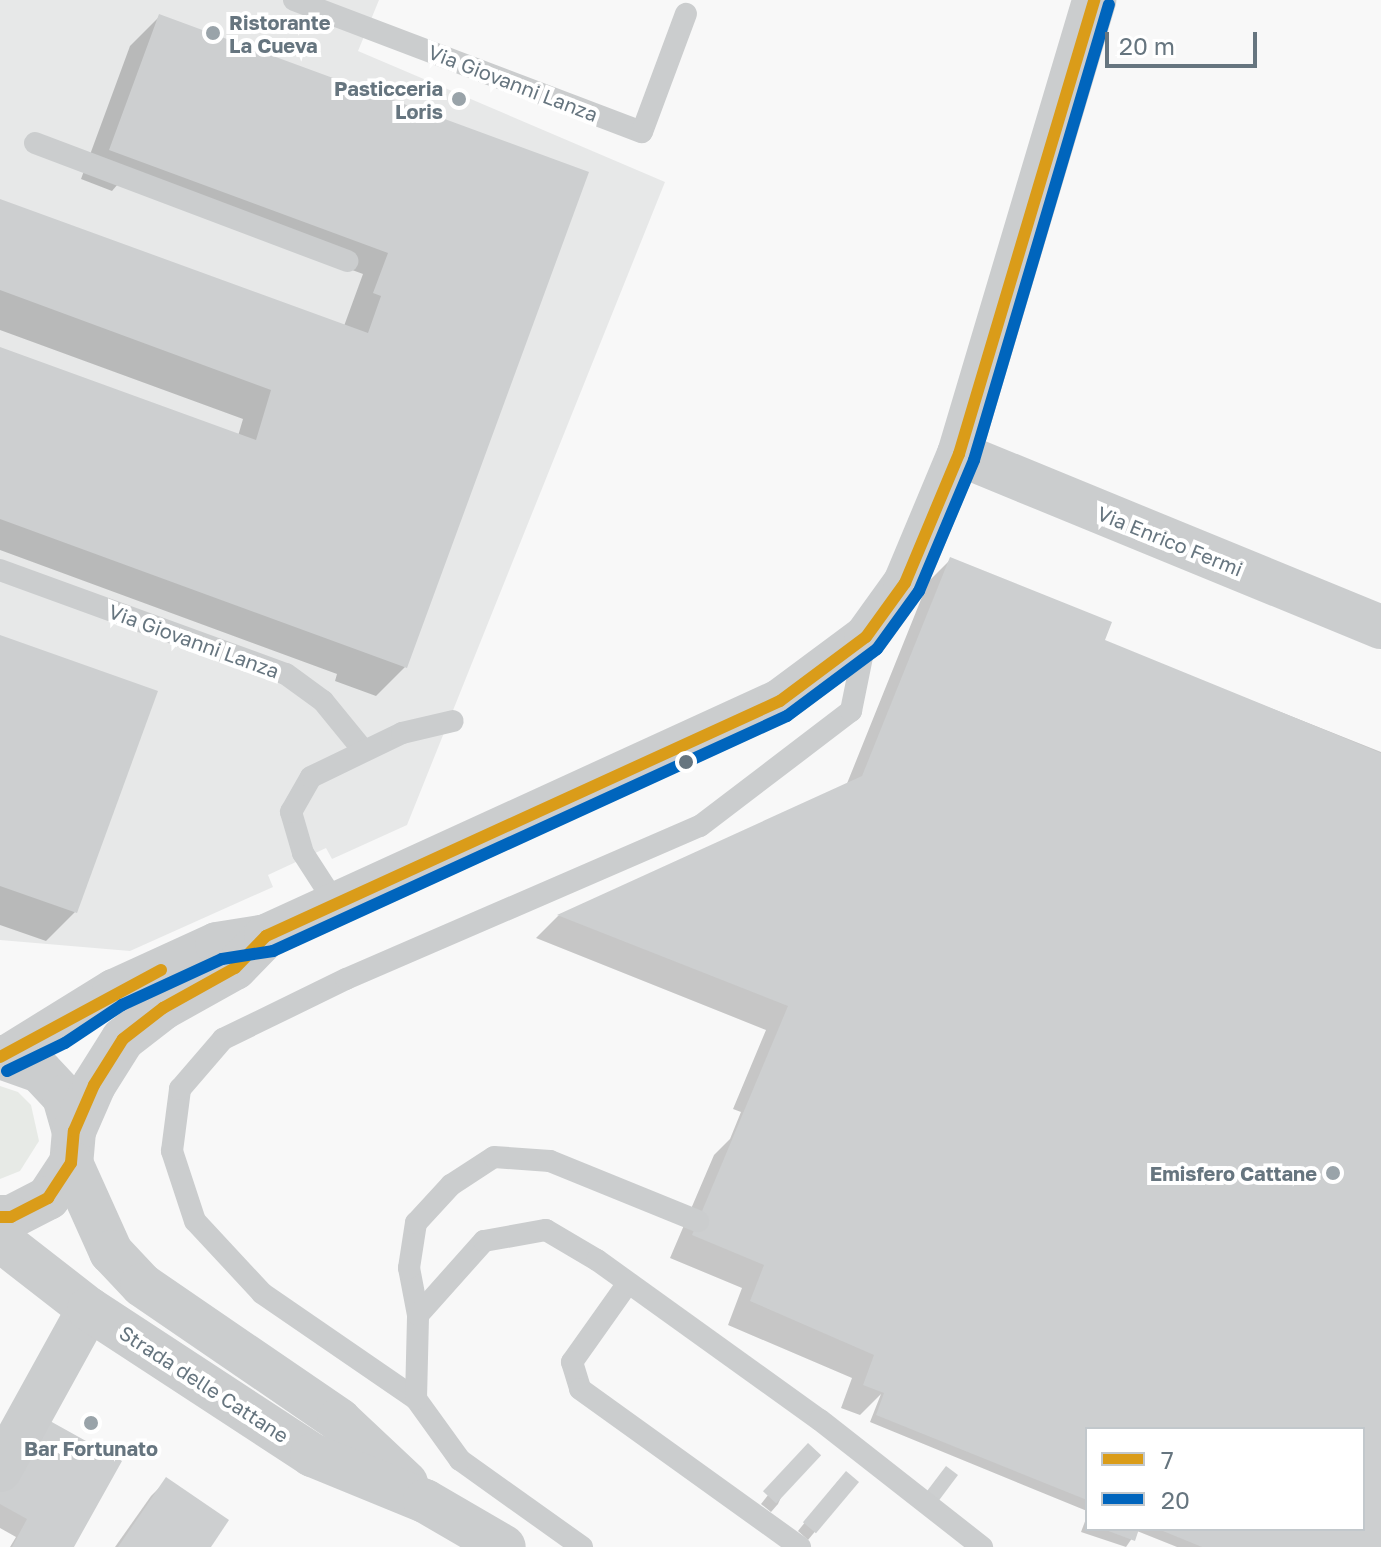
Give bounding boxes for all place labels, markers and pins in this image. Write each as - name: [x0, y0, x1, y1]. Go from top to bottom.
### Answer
- place label: Ristorante La Cueva: [229, 10, 330, 57]
- marker: Ristorante La Cueva: [204, 24, 222, 42]
- place label: Pasticceria Loris: [334, 76, 443, 123]
- marker: Pasticceria Loris: [450, 90, 468, 108]
- unlabelled marker: [678, 754, 694, 770]
- place label: Emisfero Cattane: [1150, 1161, 1317, 1185]
- marker: Emisfero Cattane: [1324, 1164, 1342, 1182]
- marker: Bar Fortunato: [82, 1414, 100, 1432]
- place label: Bar Fortunato: [24, 1436, 158, 1460]

